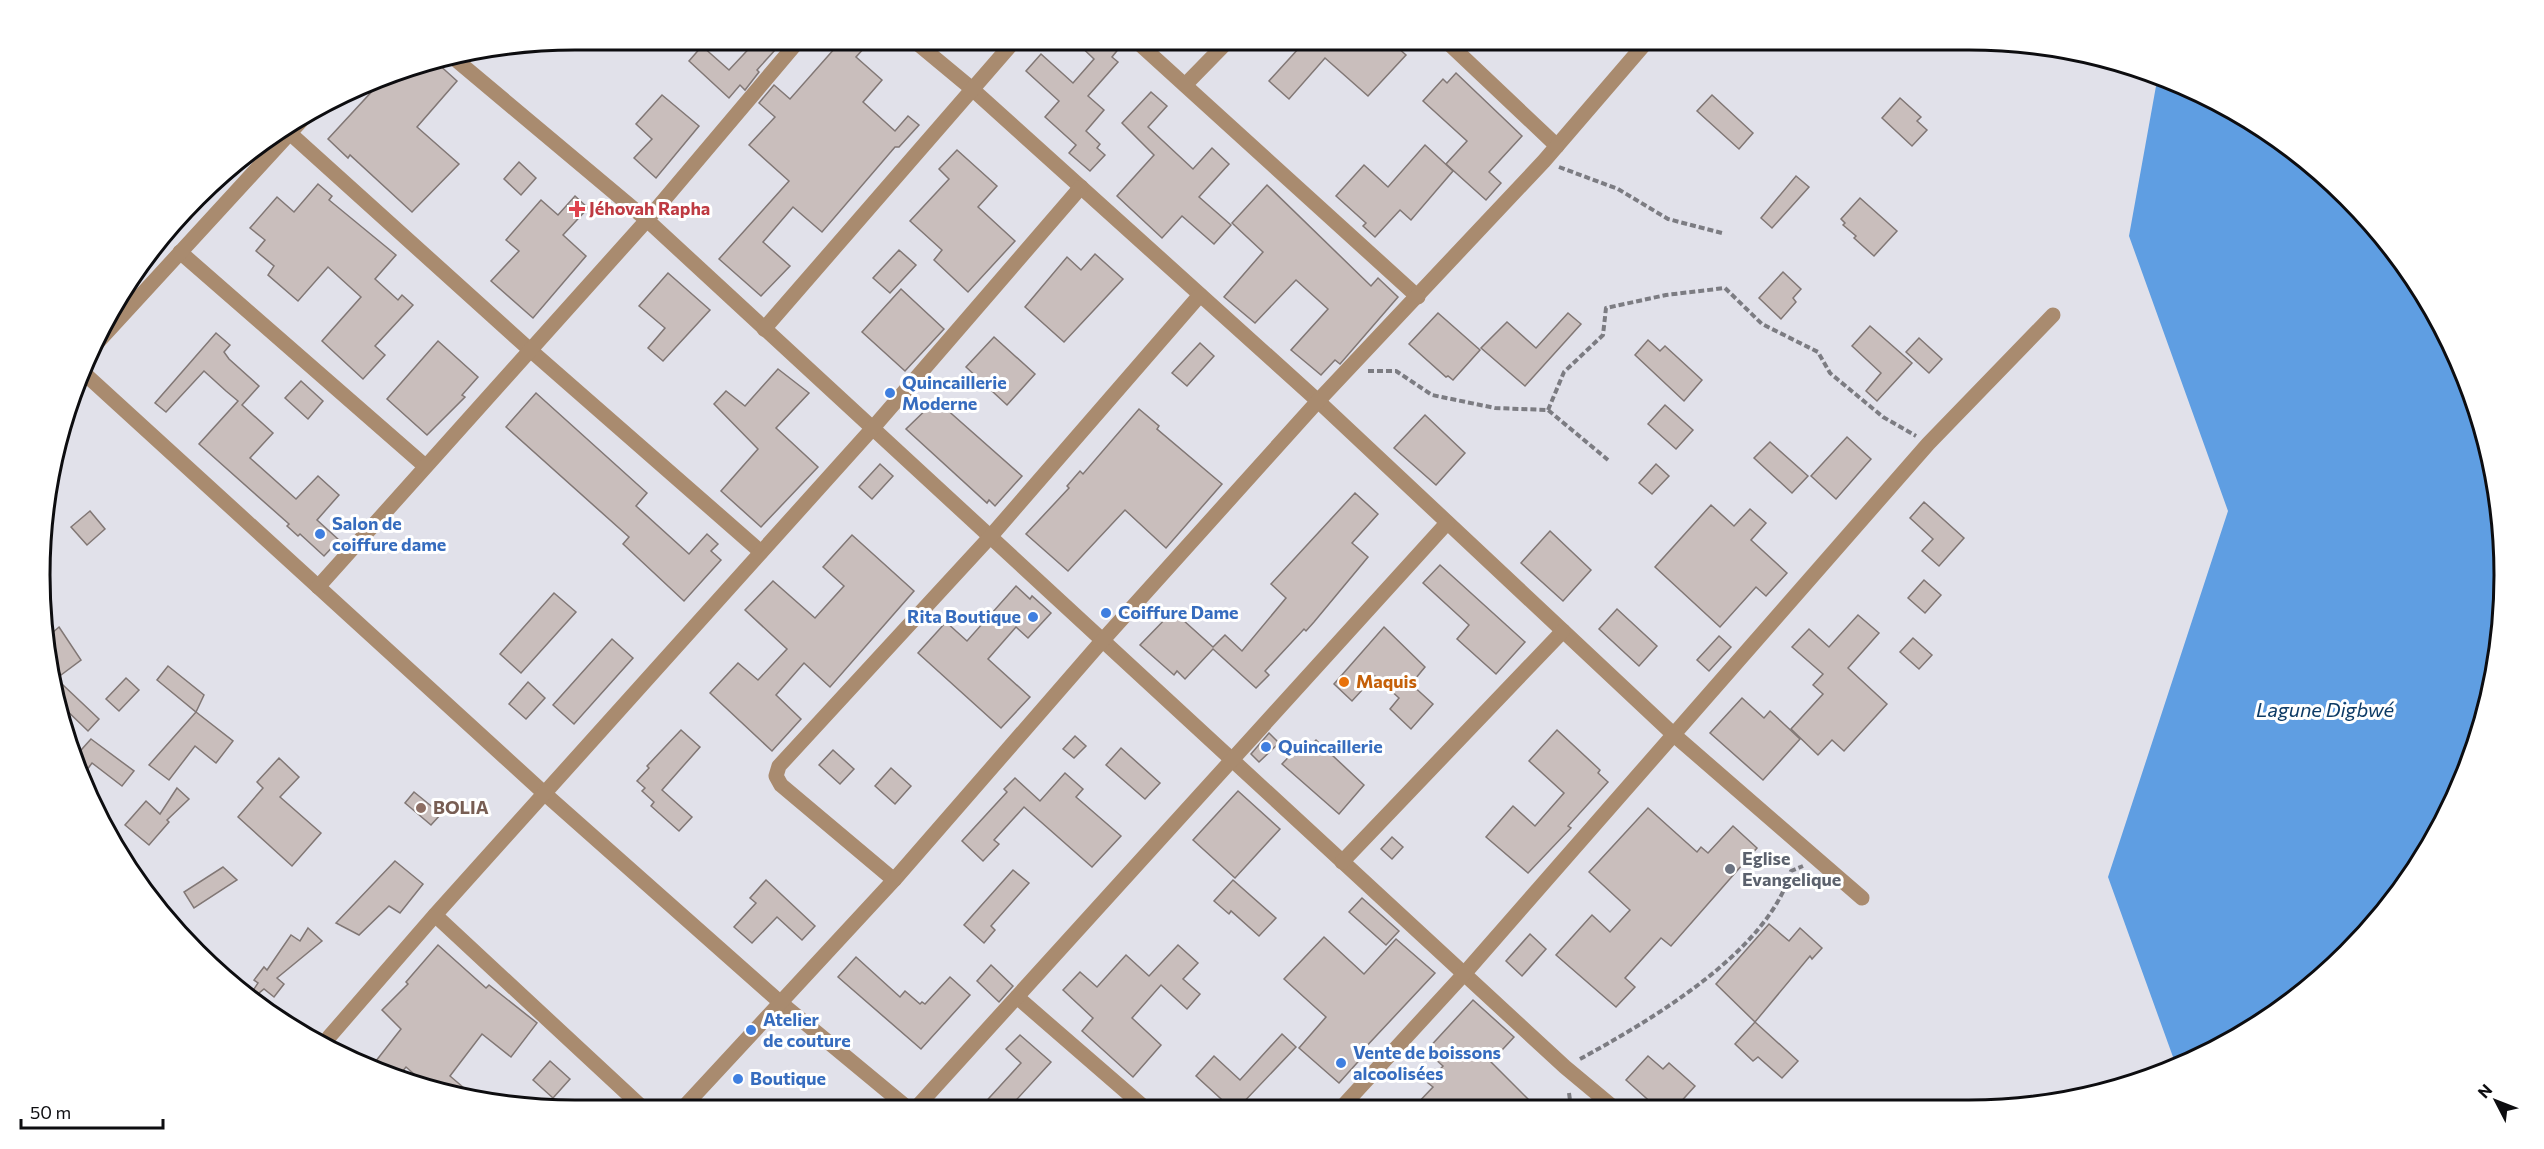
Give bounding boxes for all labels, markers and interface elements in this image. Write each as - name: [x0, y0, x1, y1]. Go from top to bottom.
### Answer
- place label: Jéhovah Rapha: [589, 197, 710, 219]
- marker: Jéhovah Rapha: [570, 202, 584, 216]
- place label: Quincaillerie Moderne: [902, 371, 1007, 414]
- marker: Quincaillerie Moderne: [883, 386, 897, 400]
- place label: Salon de coiffure dame: [332, 512, 446, 555]
- marker: Salon de coiffure dame: [313, 527, 327, 541]
- place label: Coiffure Dame: [1118, 601, 1239, 623]
- place label: Rita Boutique: [907, 605, 1021, 627]
- marker: Coiffure Dame: [1099, 606, 1113, 620]
- marker: Rita Boutique: [1026, 610, 1040, 624]
- place label: Maquis: [1356, 670, 1417, 692]
- marker: Maquis: [1337, 675, 1351, 689]
- water label: Lagune Digbwé: [2256, 697, 2394, 721]
- place label: Quincaillerie: [1278, 735, 1383, 757]
- marker: Quincaillerie: [1259, 740, 1273, 754]
- place label: BOLIA: [433, 796, 489, 818]
- marker: BOLIA: [414, 801, 428, 815]
- place label: Eglise Evangelique: [1742, 847, 1841, 890]
- marker: Eglise Evangelique: [1723, 862, 1737, 876]
- place label: Atelier de couture: [763, 1008, 851, 1051]
- marker: Atelier de couture: [744, 1023, 758, 1037]
- place label: Vente de boissons alcoolisées: [1353, 1041, 1501, 1084]
- marker: Vente de boissons alcoolisées: [1334, 1056, 1348, 1070]
- place label: Boutique: [750, 1067, 826, 1089]
- north arrow: [2466, 1071, 2526, 1131]
- marker: Boutique: [731, 1072, 745, 1086]
- text: N: [2473, 1080, 2496, 1101]
- scale bar: [21, 1092, 164, 1130]
- text: 50 m: [30, 1101, 71, 1123]

